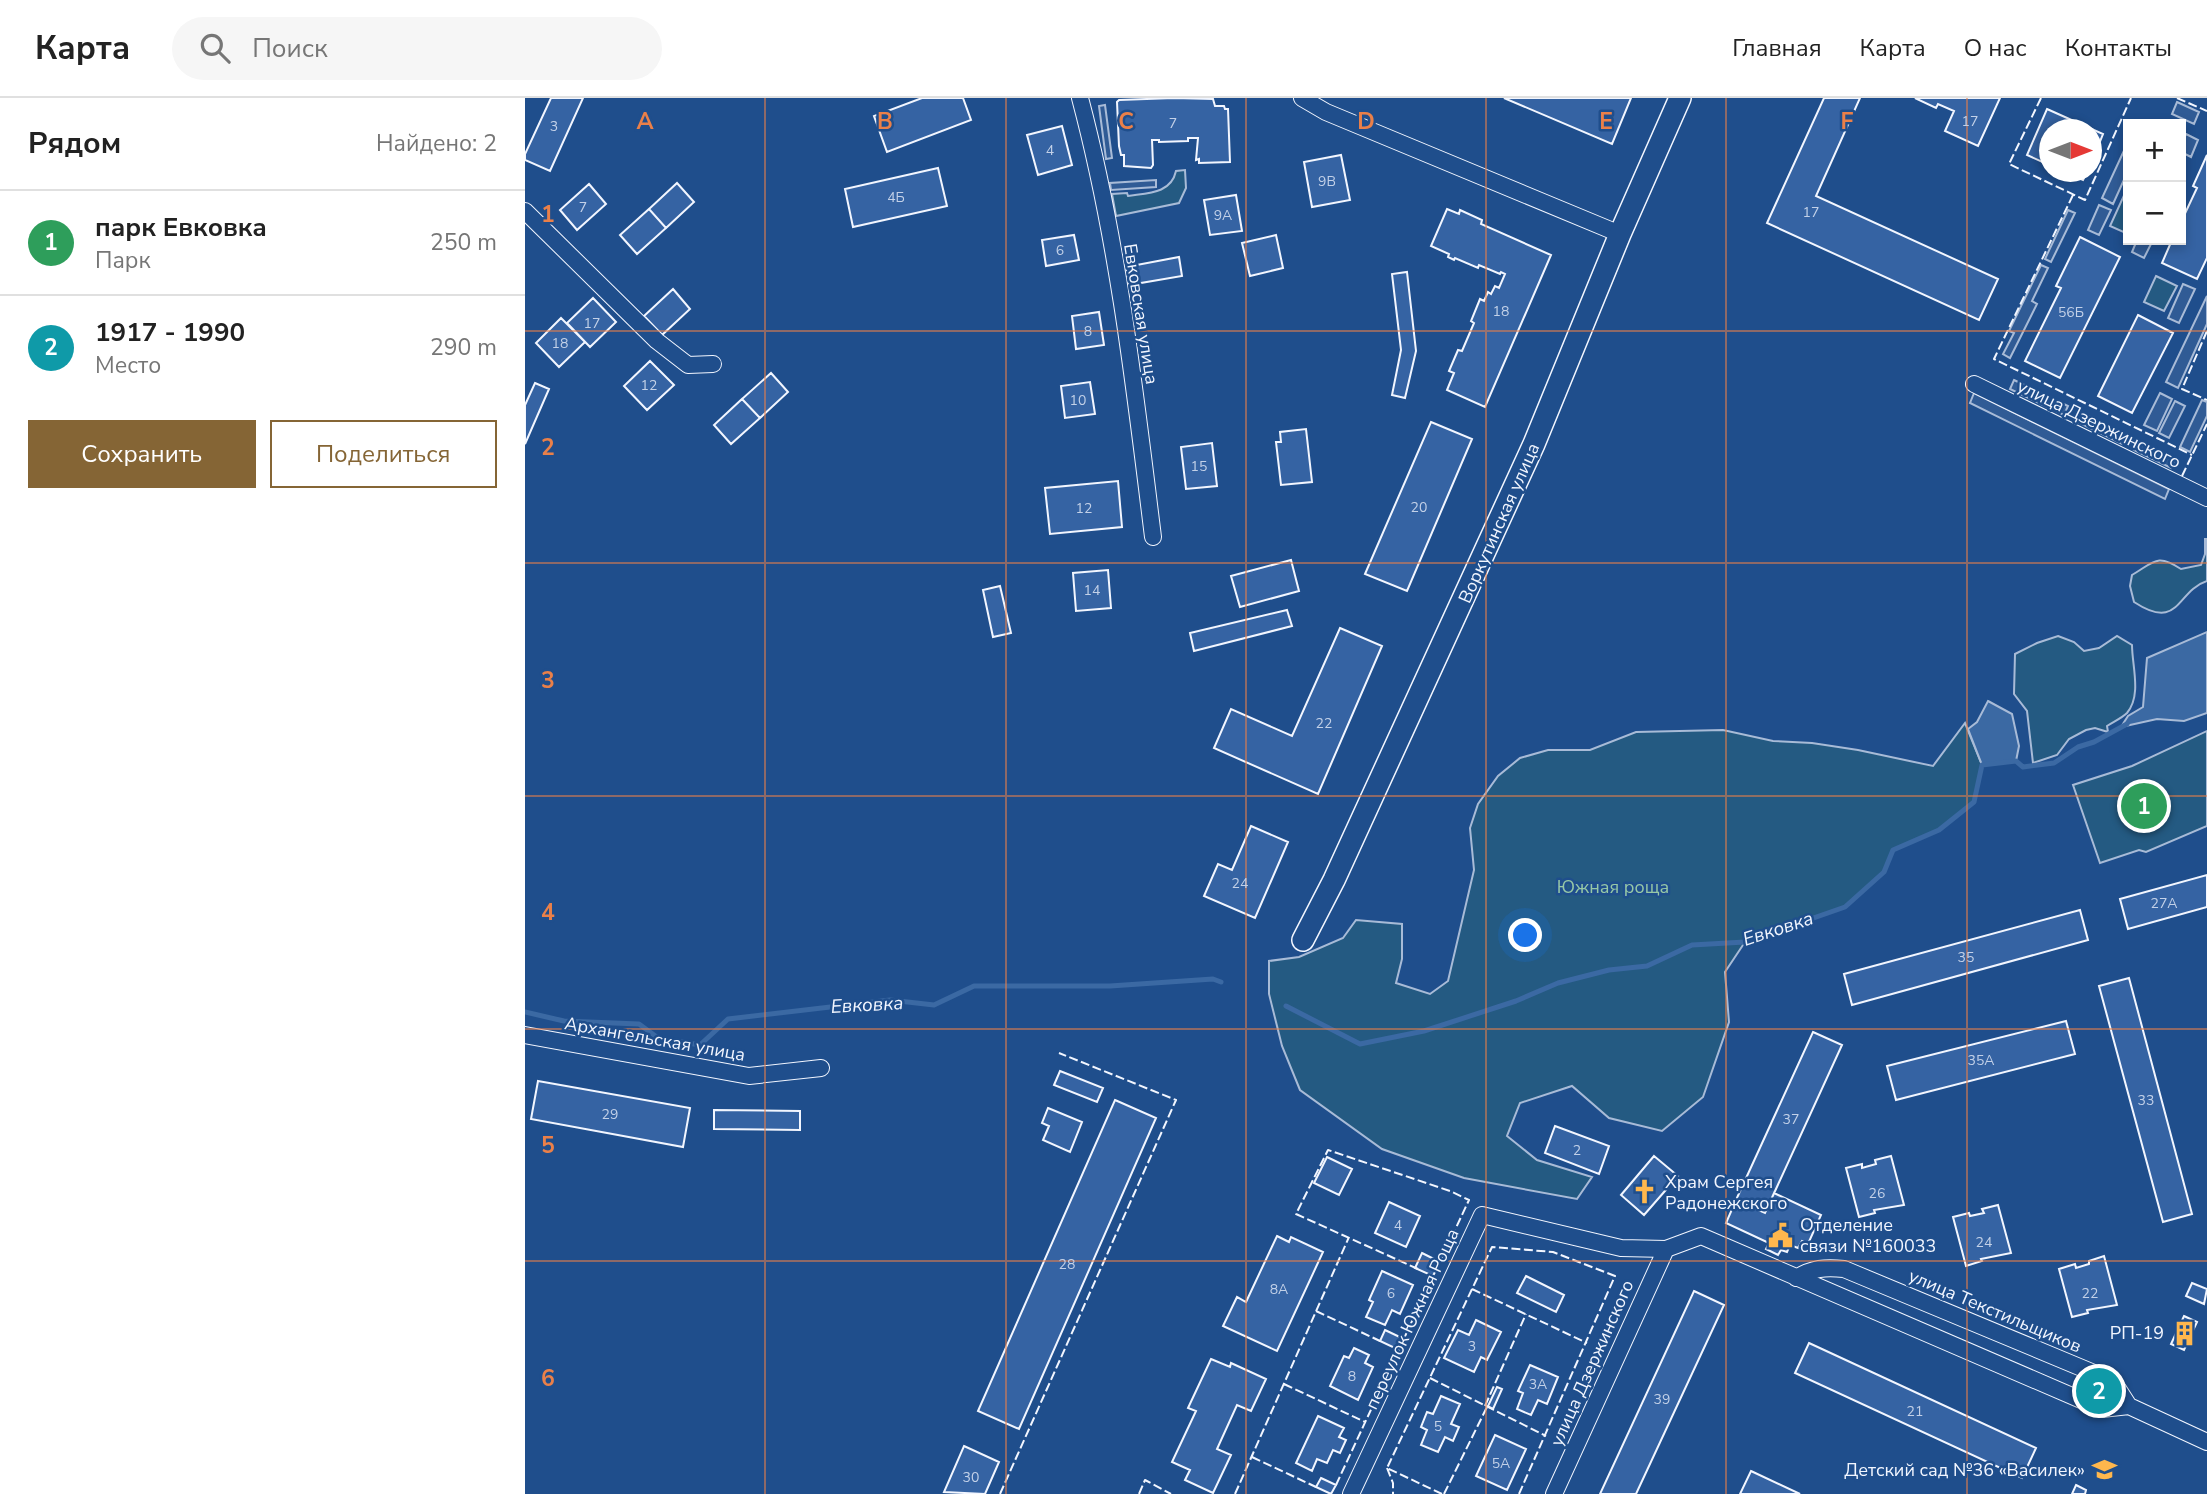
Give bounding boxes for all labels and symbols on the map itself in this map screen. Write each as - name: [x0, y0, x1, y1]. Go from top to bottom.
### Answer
- text: A: [636, 106, 654, 137]
- text: B: [877, 106, 893, 137]
- text: C: [1118, 106, 1134, 137]
- text: D: [1357, 106, 1375, 137]
- text: E: [1599, 106, 1613, 137]
- text: F: [1841, 106, 1854, 137]
- house number: 17: [1962, 112, 1978, 131]
- house number: 7: [1169, 114, 1177, 133]
- house number: 3: [550, 117, 558, 136]
- north arrow: [2039, 119, 2102, 182]
- house number: 4: [1046, 141, 1054, 160]
- house number: 9В: [1318, 172, 1336, 191]
- house number: 4Б: [887, 188, 905, 207]
- house number: 7: [579, 198, 587, 217]
- text: 1: [541, 199, 555, 230]
- house number: 17: [1803, 203, 1819, 222]
- house number: 9А: [1214, 206, 1232, 225]
- house number: 6: [1056, 241, 1064, 260]
- street label: Евковская улица: [1118, 242, 1164, 386]
- house number: 18: [1493, 302, 1509, 321]
- house number: 56Б: [2058, 303, 2084, 322]
- house number: 17: [584, 314, 600, 333]
- house number: 8: [1084, 322, 1092, 341]
- house number: 18: [552, 334, 568, 353]
- street label: улица Дзержинского: [2013, 374, 2185, 474]
- house number: 12: [641, 376, 657, 395]
- house number: 10: [1070, 391, 1086, 410]
- text: 2: [541, 432, 555, 463]
- street label: Воркутинская улица: [1453, 439, 1545, 607]
- house number: 15: [1191, 457, 1207, 476]
- house number: 20: [1411, 498, 1427, 517]
- house number: 12: [1076, 499, 1092, 518]
- house number: 14: [1084, 581, 1100, 600]
- text: 3: [541, 665, 555, 696]
- house number: 22: [1316, 714, 1332, 733]
- pin: 1: [2121, 780, 2167, 832]
- house number: 24: [1232, 874, 1248, 893]
- park label: Южная роща: [1557, 875, 1669, 899]
- house number: 27А: [2150, 894, 2178, 913]
- text: 4: [541, 897, 555, 928]
- water label: Евковка: [1739, 905, 1817, 953]
- your location: [1508, 918, 1542, 952]
- house number: 35: [1958, 948, 1974, 967]
- water label: Евковка: [830, 990, 904, 1020]
- street label: Архангельская улица: [563, 1011, 747, 1067]
- house number: 35А: [1967, 1051, 1995, 1070]
- house number: 33: [2138, 1091, 2154, 1110]
- house number: 29: [602, 1105, 618, 1124]
- house number: 37: [1783, 1110, 1799, 1129]
- text: 5: [541, 1130, 555, 1161]
- house number: 2: [1573, 1141, 1581, 1160]
- place label: Храм Сергея Радонежского: [1665, 1170, 1787, 1215]
- church icon: Храм Сергея Радонежского: [1631, 1178, 1659, 1206]
- house number: 26: [1869, 1184, 1885, 1203]
- place label: Отделение связи №160033: [1800, 1213, 1936, 1258]
- house number: 4: [1394, 1216, 1402, 1235]
- public building icon: Отделение связи №160033: [1766, 1221, 1794, 1249]
- street label: переулок Южная Роща: [1360, 1225, 1464, 1413]
- house number: 24: [1976, 1233, 1992, 1252]
- house number: 28: [1059, 1255, 1075, 1274]
- street label: улица Текстильщиков: [1905, 1264, 2085, 1358]
- street label: улица Дзержинского: [1545, 1276, 1639, 1450]
- house number: 8А: [1270, 1280, 1288, 1299]
- house number: 6: [1387, 1284, 1395, 1303]
- house number: 22: [2082, 1284, 2098, 1303]
- building icon: РП-19: [2170, 1319, 2198, 1347]
- place label: РП-19: [2110, 1321, 2164, 1345]
- house number: 3: [1468, 1337, 1476, 1356]
- text: 6: [541, 1363, 555, 1394]
- pin: 2: [2076, 1365, 2122, 1417]
- house number: 8: [1348, 1367, 1356, 1386]
- house number: 3А: [1529, 1375, 1547, 1394]
- house number: 39: [1654, 1390, 1670, 1409]
- house number: 21: [1907, 1402, 1923, 1421]
- house number: 5: [1434, 1417, 1442, 1436]
- house number: 5А: [1492, 1454, 1510, 1473]
- school or university icon: Детский сад №36 «Василек»: [2091, 1456, 2119, 1484]
- place label: Детский сад №36 «Василек»: [1844, 1458, 2085, 1482]
- house number: 30: [963, 1468, 979, 1487]

